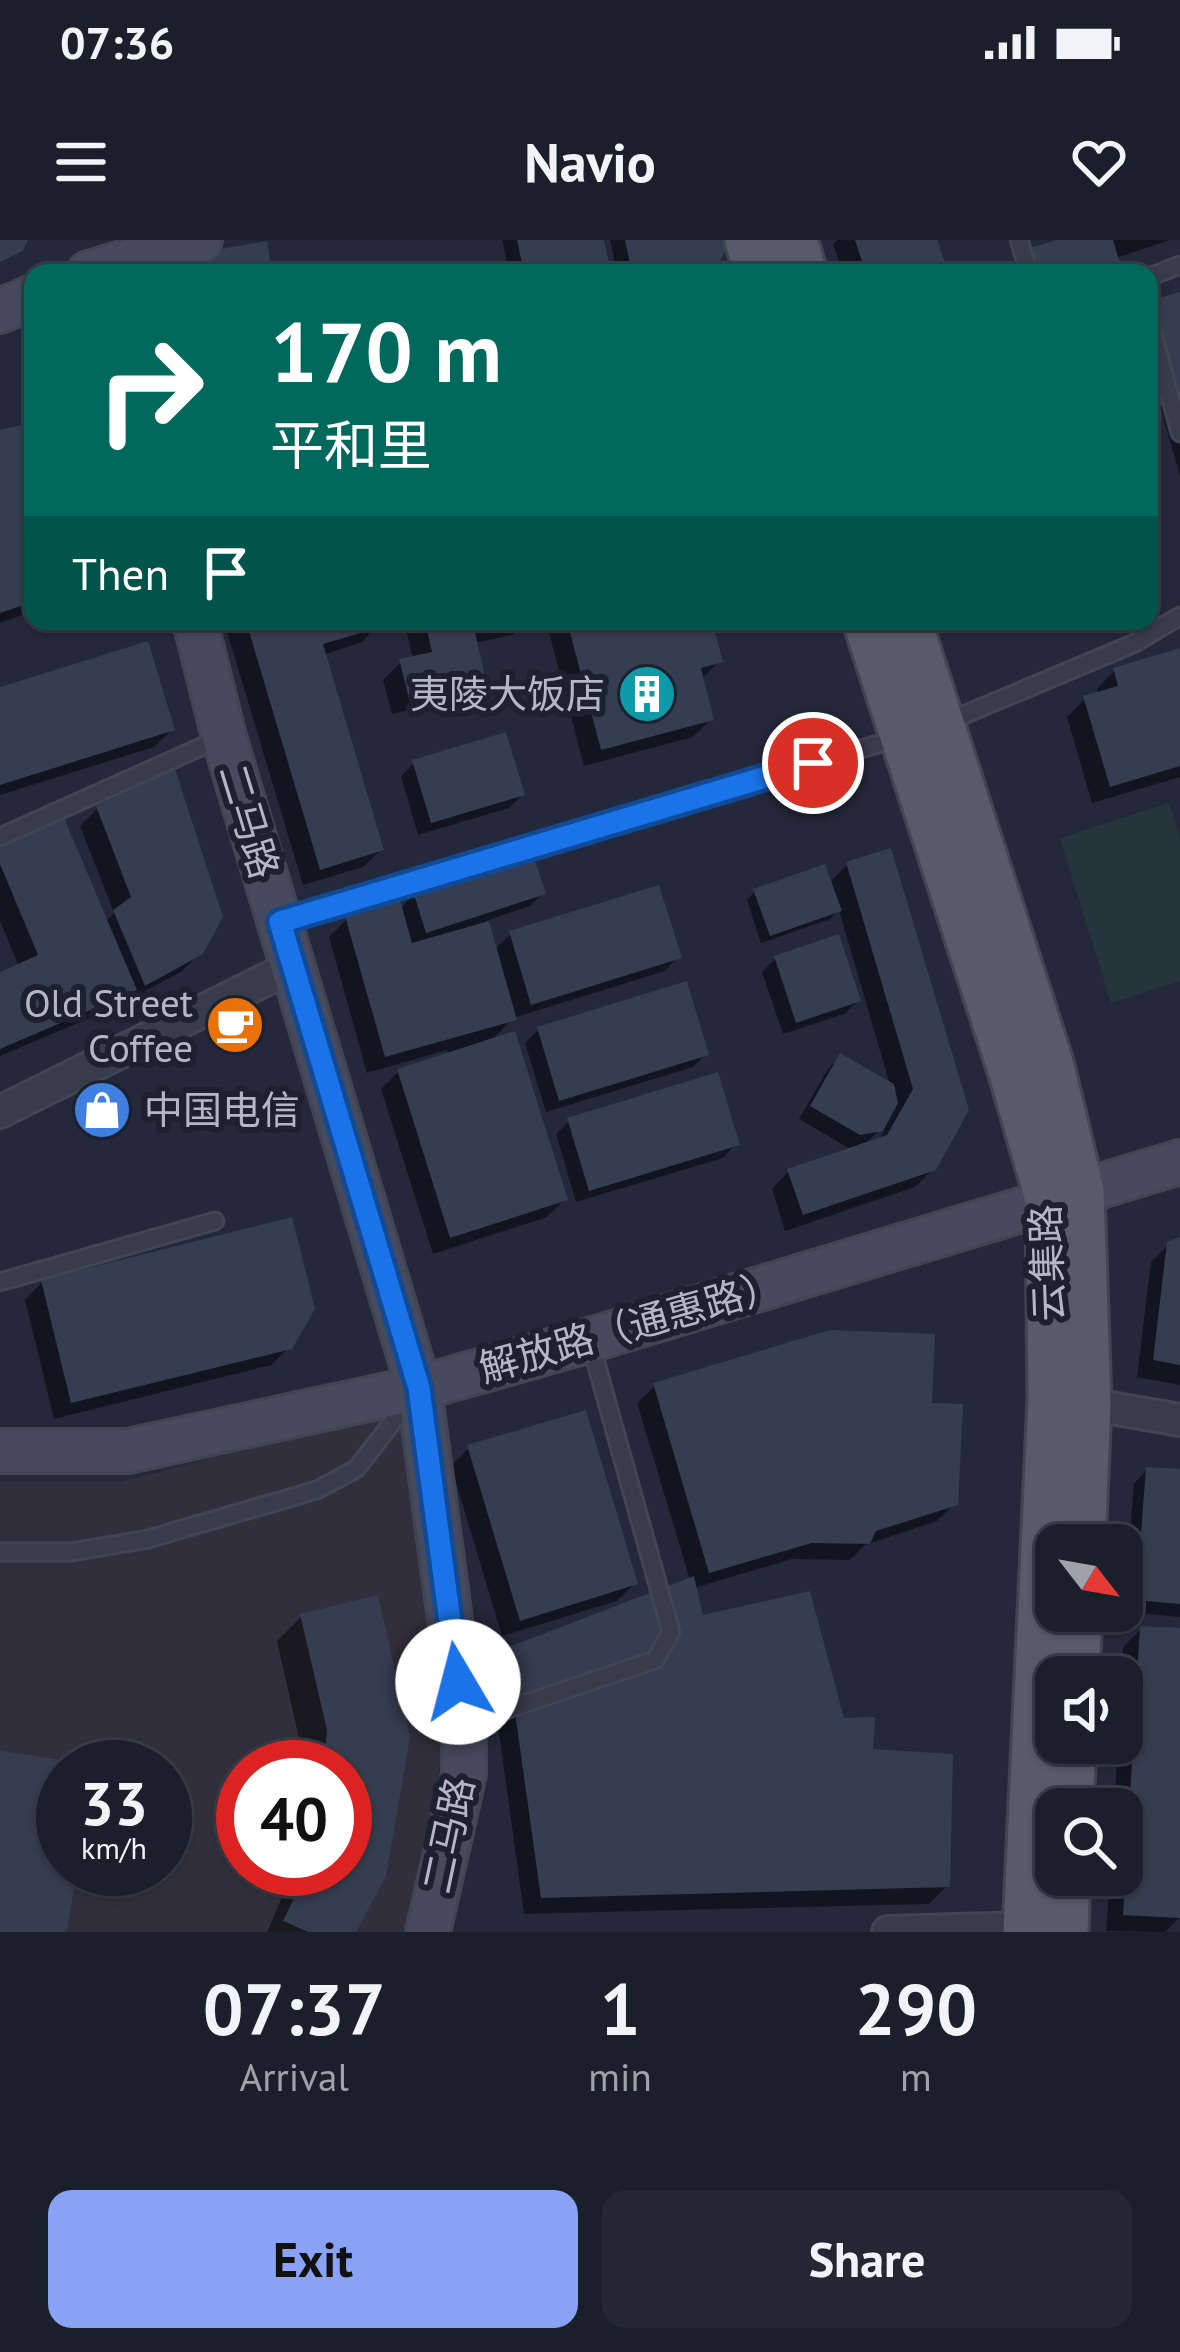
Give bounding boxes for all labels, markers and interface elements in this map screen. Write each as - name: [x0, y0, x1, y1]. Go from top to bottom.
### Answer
- text: 07:36: [60, 13, 174, 71]
- text: Navio: [524, 127, 656, 197]
- icon: menu: [48, 129, 114, 195]
- icon: heart: [1066, 129, 1132, 195]
- text: 170 m: [270, 296, 502, 405]
- icon: right: [72, 312, 228, 468]
- text: 平和里: [270, 410, 432, 480]
- icon: arrive: [193, 540, 259, 606]
- text: Then: [72, 544, 169, 602]
- building icon: 夷陵大饭店: [616, 663, 678, 725]
- place label: 夷陵大饭店: [410, 668, 605, 719]
- pin: [762, 712, 864, 814]
- icon: arrive: [780, 730, 846, 796]
- street label: 二马路: [208, 757, 291, 884]
- place label: Old Street Coffee: [24, 977, 193, 1073]
- cafe icon: Old Street Coffee: [204, 994, 266, 1056]
- shop icon: 中国电信: [71, 1079, 133, 1141]
- place label: 中国电信: [144, 1084, 300, 1135]
- street label: 云集路: [1019, 1204, 1074, 1322]
- street label: 解放路（通惠路）: [473, 1258, 787, 1393]
- north arrow: [1035, 1524, 1143, 1632]
- map controls: [1035, 1524, 1143, 1896]
- position arrow: [395, 1619, 521, 1745]
- button: sound: [1035, 1656, 1143, 1764]
- speed limit sign: 40: [216, 1740, 372, 1896]
- text: 33: [80, 1764, 148, 1842]
- street label: 二马路: [410, 1772, 485, 1897]
- button: search: [1035, 1788, 1143, 1896]
- text: km/h: [81, 1828, 147, 1867]
- text: 07:37: [203, 1962, 386, 2055]
- text: 1: [600, 1962, 641, 2055]
- text: 290: [855, 1962, 977, 2055]
- text: Arrival: [240, 2051, 349, 2102]
- text: min: [588, 2051, 652, 2102]
- text: m: [900, 2051, 932, 2102]
- button: Exit: [48, 2190, 578, 2328]
- button: Share: [602, 2190, 1132, 2328]

